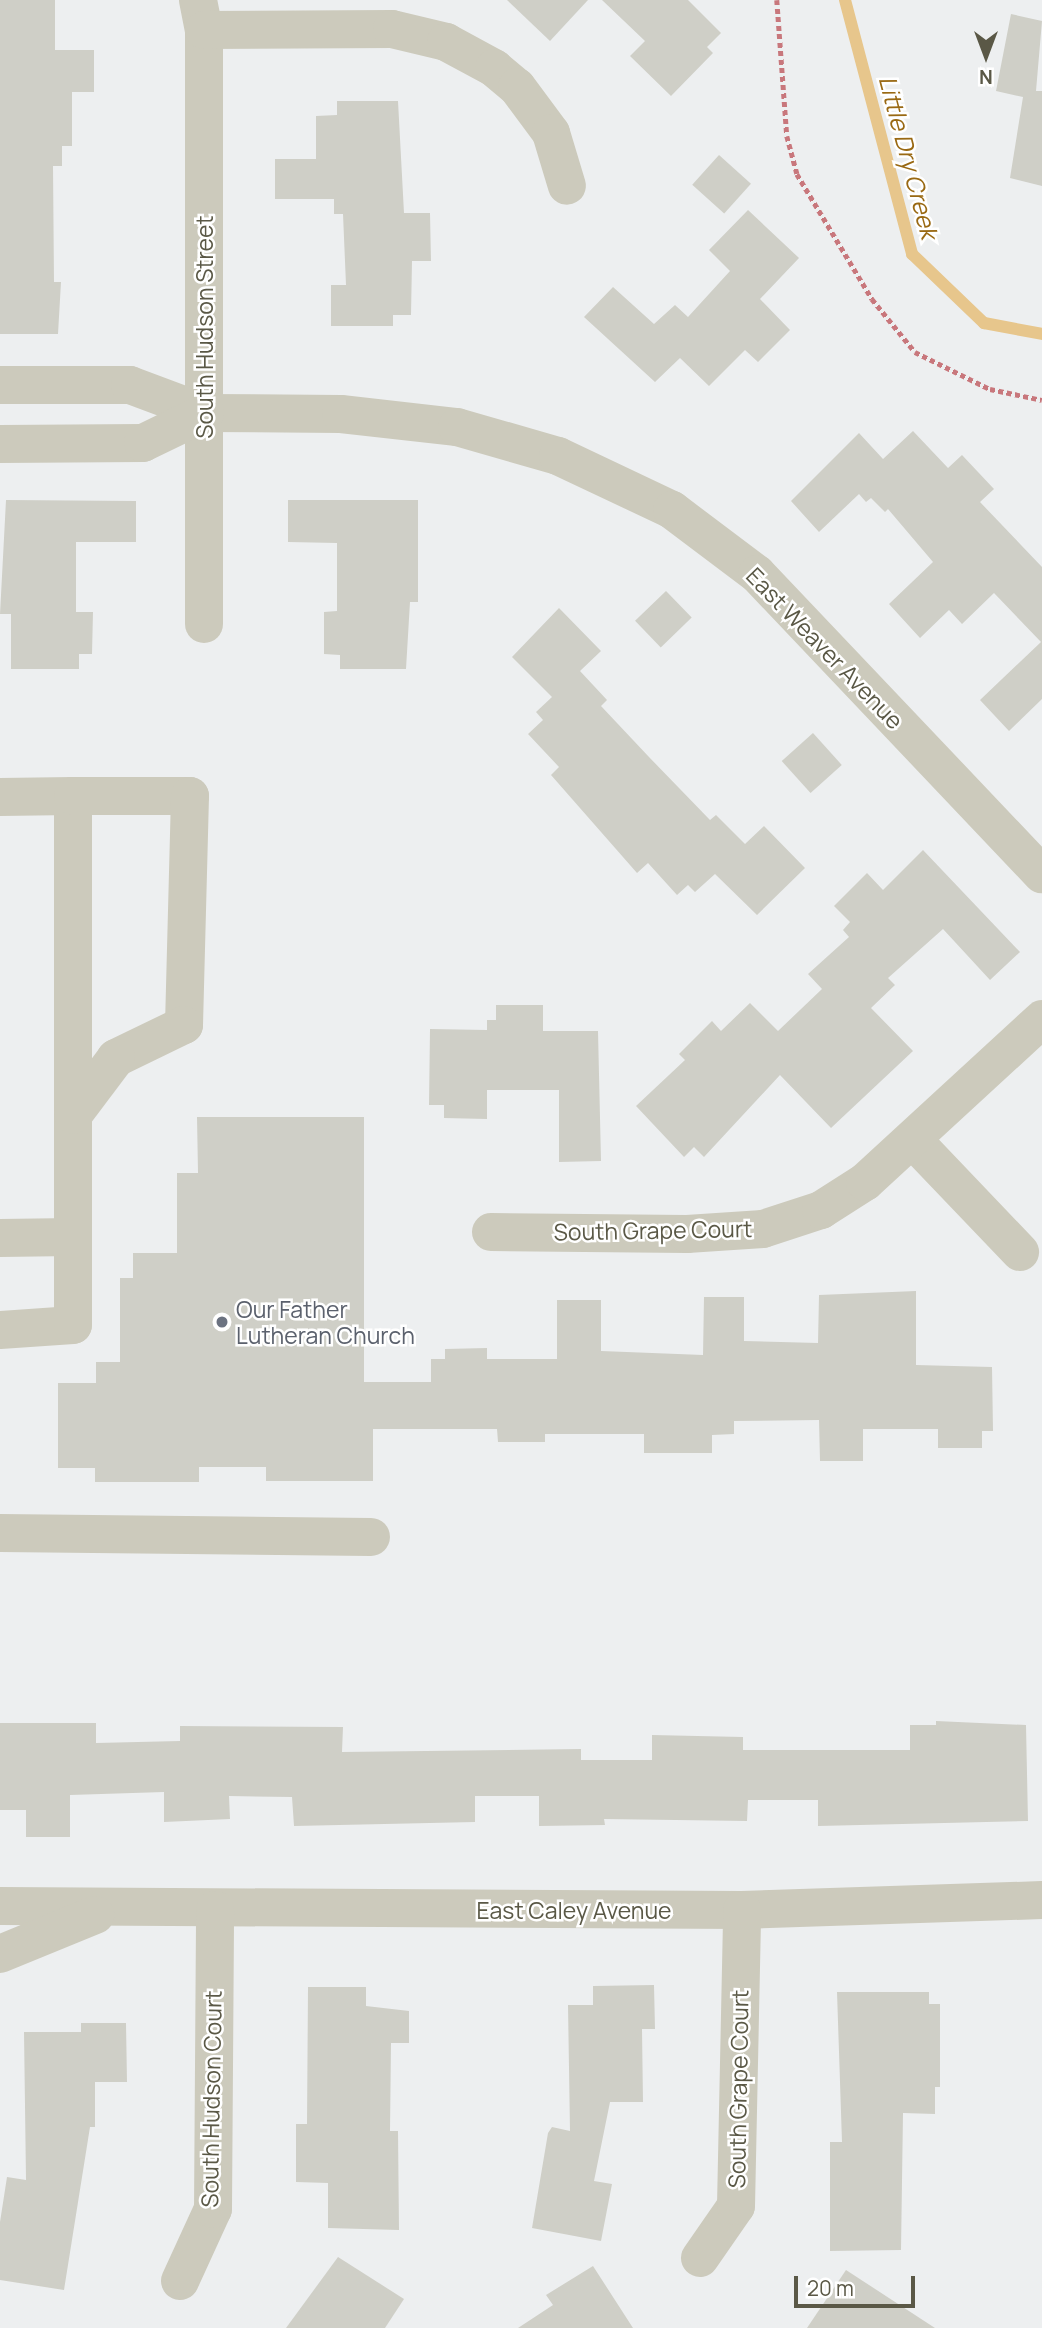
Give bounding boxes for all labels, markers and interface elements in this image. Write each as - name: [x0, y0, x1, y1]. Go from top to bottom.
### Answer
- north arrow: [951, 21, 1021, 91]
- text: N: [979, 64, 993, 90]
- water label: Little Dry Creek: [873, 72, 945, 242]
- street label: South Hudson Street: [190, 215, 218, 439]
- street label: East Weaver Avenue: [741, 562, 909, 734]
- street label: South Grape Court: [553, 1214, 753, 1246]
- place label: Our Father Lutheran Church: [236, 1295, 415, 1349]
- marker: Our Father Lutheran Church: [214, 1314, 230, 1330]
- street label: East Caley Avenue: [476, 1896, 672, 1924]
- street label: South Grape Court: [722, 1989, 754, 2189]
- street label: South Hudson Court: [195, 1990, 227, 2208]
- scale bar: [797, 2262, 918, 2306]
- text: 20 m: [807, 2274, 854, 2302]

